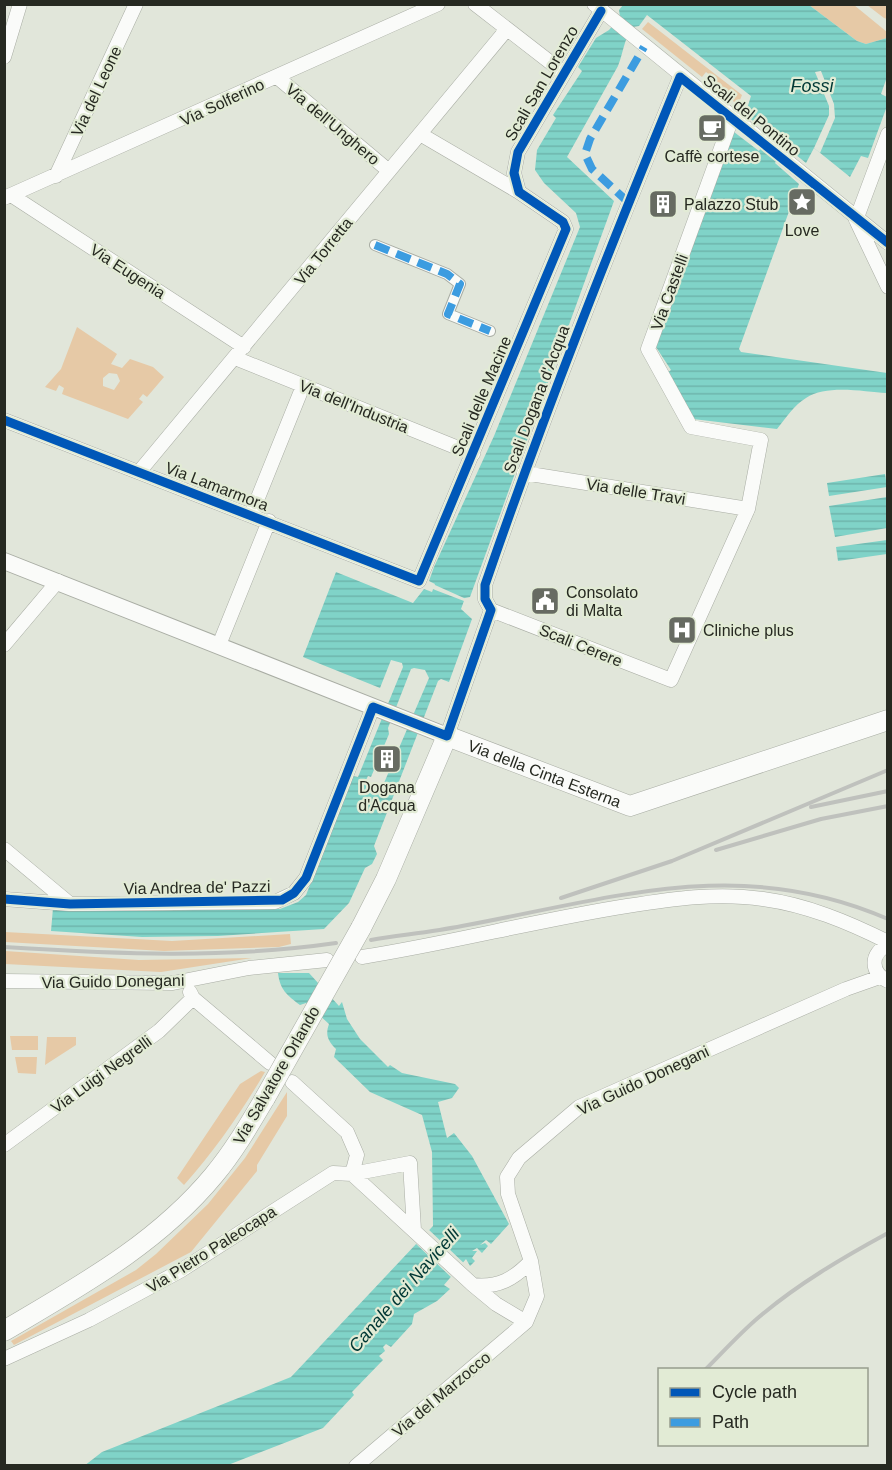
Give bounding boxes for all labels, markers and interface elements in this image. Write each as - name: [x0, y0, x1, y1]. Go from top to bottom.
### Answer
- street label: Scali San Lorenzo: [502, 23, 581, 144]
- street label: Via del Leone: [68, 43, 125, 139]
- street label: Scali del Pontino: [700, 71, 803, 160]
- street label: Via Solferino: [178, 76, 267, 129]
- water label: Fossi: [790, 76, 834, 96]
- street label: Via dell'Unghero: [283, 80, 383, 168]
- cafe icon: Caffè cortese: [696, 112, 728, 144]
- place label: Caffè cortese: [665, 148, 760, 165]
- place icon: Love: [786, 186, 818, 218]
- building icon: Palazzo Stub: [647, 188, 679, 220]
- place label: Palazzo Stub: [684, 196, 778, 213]
- street label: Via Torretta: [291, 214, 356, 288]
- place label: Love: [785, 222, 819, 239]
- street label: Via Eugenia: [87, 241, 169, 302]
- street label: Via Castelli: [648, 252, 691, 333]
- street label: Scali Dogana d'Acqua: [500, 323, 573, 475]
- street label: Scali delle Macine: [448, 333, 515, 459]
- street label: Via dell'Industria: [297, 377, 411, 436]
- street label: Via Lamarmora: [163, 459, 271, 514]
- street label: Via delle Travi: [585, 475, 687, 508]
- place label: Consolato di Malta: [566, 584, 638, 619]
- public building icon: Consolato di Malta: [529, 585, 561, 617]
- hospital icon: Cliniche plus: [666, 614, 698, 646]
- street label: Scali Cerere: [537, 621, 625, 670]
- place label: Cliniche plus: [703, 622, 794, 639]
- street label: Via della Cinta Esterna: [465, 737, 624, 811]
- building icon: Dogana d'Acqua: [371, 743, 403, 775]
- place label: Dogana d'Acqua: [358, 779, 416, 814]
- street label: Via Andrea de' Pazzi: [123, 878, 271, 897]
- street label: Via Guido Donegani: [41, 972, 185, 991]
- street label: Via Salvatore Orlando: [230, 1003, 323, 1147]
- street label: Via Luigi Negrelli: [48, 1032, 155, 1116]
- street label: Via Guido Donegani: [575, 1043, 712, 1118]
- street label: Via Pietro Paleocapa: [144, 1203, 279, 1296]
- water label: Canale dei Navicelli: [345, 1223, 464, 1356]
- street label: Via del Marzocco: [389, 1348, 494, 1440]
- legend: [658, 1368, 868, 1446]
- text: Cycle path: [712, 1382, 797, 1402]
- text: Path: [712, 1412, 749, 1432]

